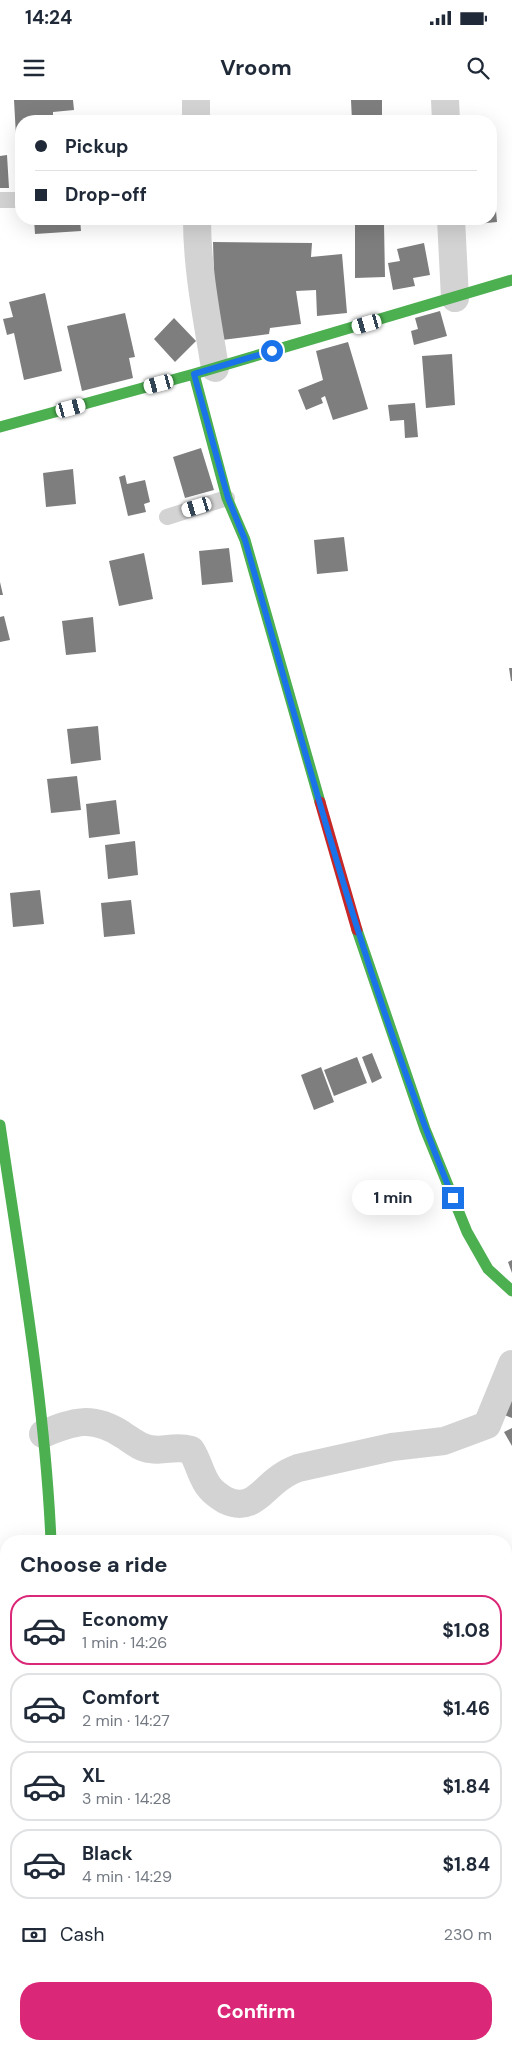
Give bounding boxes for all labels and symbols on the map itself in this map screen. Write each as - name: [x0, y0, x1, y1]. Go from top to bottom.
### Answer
- car: [350, 313, 383, 335]
- route start: [261, 340, 283, 362]
- car: [142, 373, 175, 395]
- car: [54, 397, 87, 419]
- car: [180, 495, 213, 519]
- callout: 1 min: [353, 1180, 436, 1216]
- route end: [442, 1187, 464, 1209]

